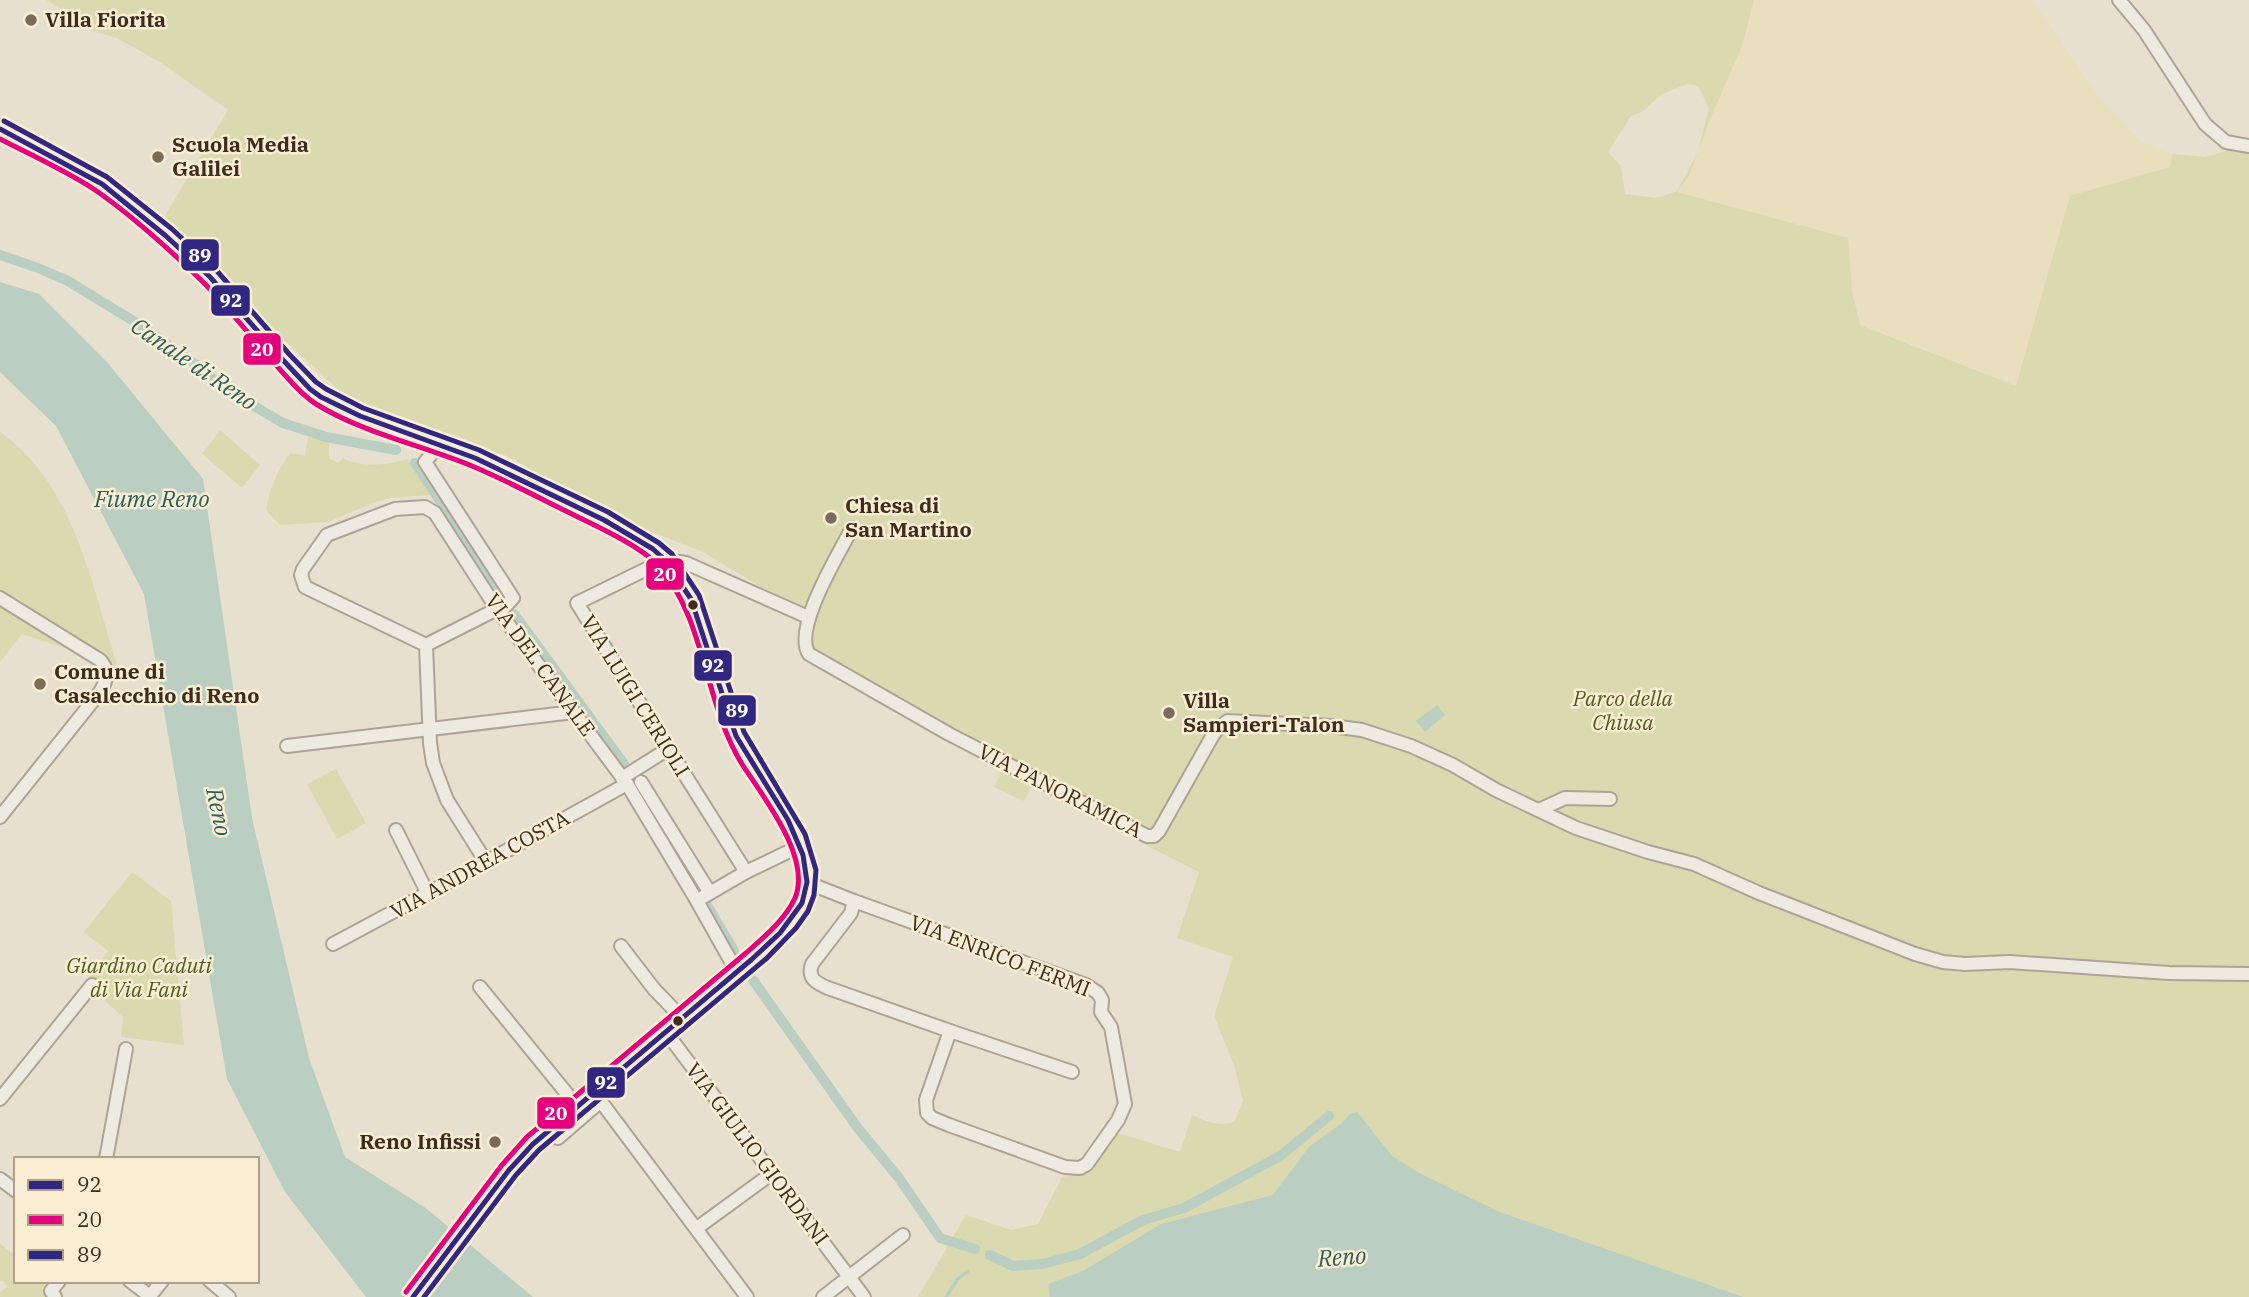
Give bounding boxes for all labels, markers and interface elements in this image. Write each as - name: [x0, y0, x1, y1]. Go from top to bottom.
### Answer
- place label: Villa Fiorita: [45, 5, 166, 33]
- marker: Villa Fiorita: [23, 12, 39, 28]
- place label: Scuola Media Galilei: [172, 130, 309, 182]
- marker: Scuola Media Galilei: [150, 149, 166, 165]
- line badge: 89: [180, 238, 220, 272]
- text: 89: [189, 243, 211, 267]
- line badge: 92: [210, 284, 251, 317]
- text: 92: [220, 288, 242, 312]
- water label: Canale di Reno: [126, 310, 263, 416]
- line badge: 20: [242, 332, 282, 366]
- text: 20: [251, 337, 273, 361]
- water label: Fiume Reno: [93, 483, 210, 513]
- place label: Chiesa di San Martino: [845, 491, 972, 543]
- marker: Chiesa di San Martino: [823, 510, 839, 526]
- line badge: 20: [645, 557, 685, 591]
- text: 20: [654, 562, 676, 586]
- street label: VIA DEL CANALE: [479, 587, 602, 742]
- unlabelled marker: [686, 598, 700, 612]
- street label: VIA LUIGI CERIOLI: [575, 609, 697, 781]
- line badge: 92: [693, 649, 733, 682]
- text: 92: [702, 653, 724, 677]
- place label: Comune di Casalecchio di Reno: [54, 657, 259, 709]
- marker: Comune di Casalecchio di Reno: [32, 676, 48, 692]
- park label: Parco della Chiusa: [1572, 684, 1674, 736]
- place label: Villa Sampieri-Talon: [1183, 686, 1345, 738]
- line badge: 89: [717, 694, 757, 727]
- text: 89: [726, 698, 748, 722]
- marker: Villa Sampieri-Talon: [1161, 705, 1177, 721]
- street label: VIA PANORAMICA: [974, 737, 1148, 844]
- water label: Reno: [200, 784, 240, 839]
- street label: VIA ANDREA COSTA: [385, 803, 574, 925]
- street label: VIA ENRICO FERMI: [906, 908, 1095, 1002]
- park label: Giardino Caduti di Via Fani: [66, 951, 213, 1003]
- unlabelled marker: [671, 1014, 685, 1028]
- street label: VIA GIULIO GIORDANI: [680, 1056, 836, 1250]
- line badge: 92: [586, 1066, 626, 1099]
- text: 92: [595, 1070, 617, 1094]
- line badge: 20: [536, 1096, 576, 1130]
- text: 20: [545, 1101, 567, 1125]
- place label: Reno Infissi: [359, 1127, 481, 1155]
- marker: Reno Infissi: [487, 1134, 503, 1150]
- legend: [14, 1157, 259, 1283]
- text: 92: [77, 1170, 102, 1198]
- text: 20: [77, 1205, 102, 1233]
- water label: Reno: [1316, 1239, 1367, 1273]
- text: 89: [77, 1240, 102, 1268]

